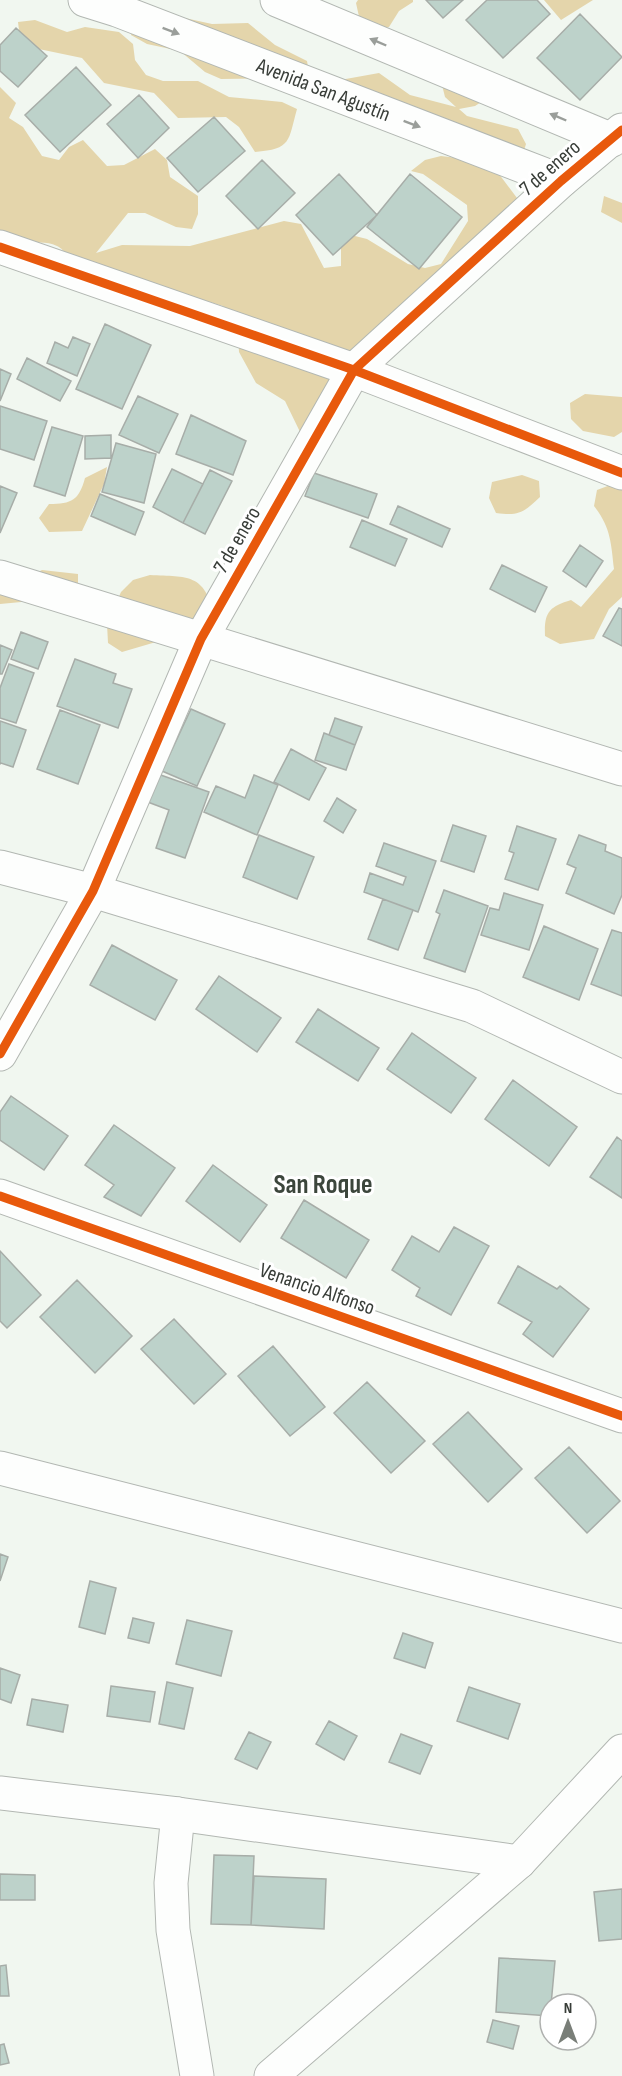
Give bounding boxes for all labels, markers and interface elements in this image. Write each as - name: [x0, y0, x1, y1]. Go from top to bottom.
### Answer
- one-way arrow: [163, 26, 181, 36]
- one-way arrow: [369, 37, 387, 46]
- street label: Avenida San Agustín: [252, 52, 394, 127]
- one-way arrow: [549, 112, 567, 121]
- one-way arrow: [403, 119, 421, 129]
- street label: 7 de enero: [514, 135, 586, 201]
- street label: 7 de enero: [208, 502, 266, 578]
- district label: San Roque: [273, 1169, 373, 1201]
- street label: Venancio Alfonso: [256, 1258, 378, 1320]
- north arrow: [538, 1992, 598, 2052]
- text: N: [564, 1999, 572, 2018]

